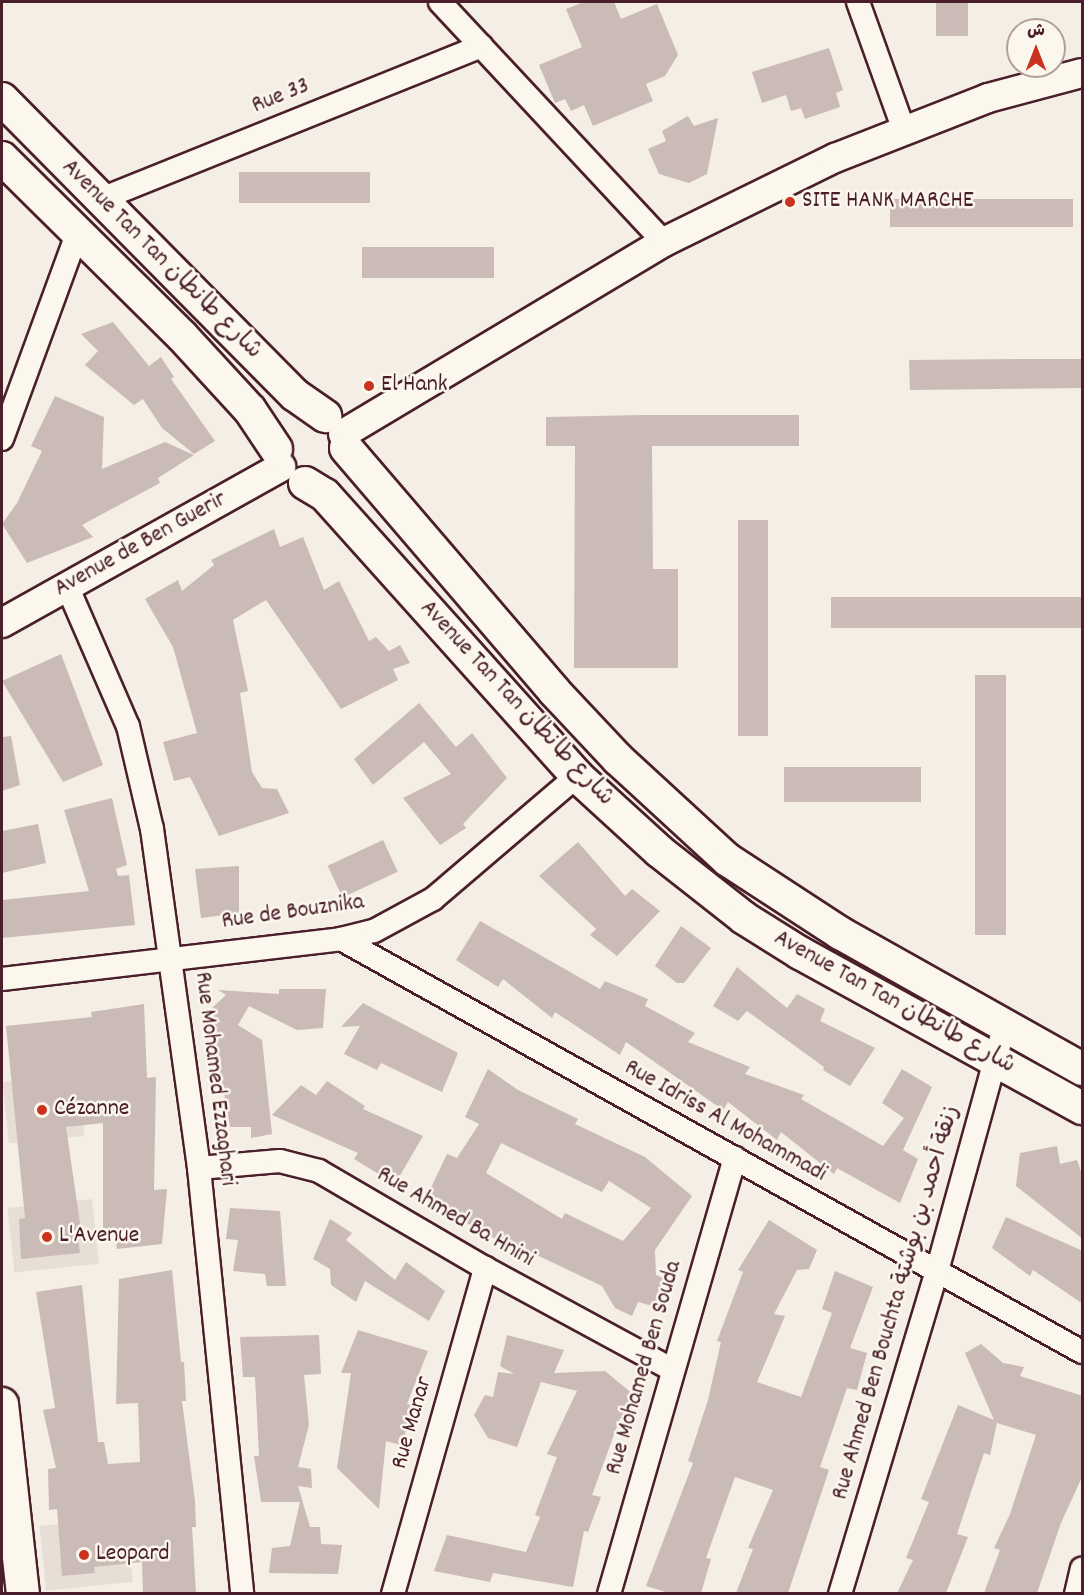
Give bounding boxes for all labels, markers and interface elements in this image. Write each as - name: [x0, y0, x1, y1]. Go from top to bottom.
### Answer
- north arrow: [1006, 18, 1066, 78]
- text: ش: [1027, 20, 1045, 43]
- street label: Rue 33: [248, 73, 314, 121]
- street label: Avenue Tan Tan شارع طانطان: [55, 154, 267, 366]
- place label: SITE HANK MARCHE: [802, 188, 974, 216]
- marker: SITE HANK MARCHE: [783, 195, 797, 209]
- place label: El Hank: [381, 372, 448, 400]
- marker: El Hank: [362, 379, 376, 393]
- street label: Avenue de Ben Guerir: [50, 486, 232, 604]
- street label: Avenue Tan Tan شارع طانطان: [413, 595, 619, 813]
- street label: Rue de Bouznika: [220, 889, 366, 937]
- street label: Avenue Tan Tan شارع طانطان: [768, 925, 1020, 1081]
- street label: Rue Mohamed Ezzaghari: [187, 970, 241, 1188]
- street label: Rue Idriss Al Mohammadi: [619, 1054, 831, 1190]
- place label: Cézanne: [54, 1096, 129, 1124]
- marker: Cézanne: [35, 1103, 49, 1117]
- street label: Rue Ahmed Ben Bouchta زنقة أحمد بن بوشتة: [827, 1103, 967, 1503]
- street label: Rue Ahmed Ba Hnini: [371, 1161, 539, 1275]
- place label: L'Avenue: [59, 1223, 139, 1251]
- marker: L'Avenue: [40, 1230, 54, 1244]
- street label: Rue Mohamed Ben Souda: [601, 1258, 689, 1478]
- street label: Rue Manar: [386, 1374, 440, 1472]
- place label: Leopard: [96, 1541, 170, 1569]
- marker: Leopard: [77, 1548, 91, 1562]

